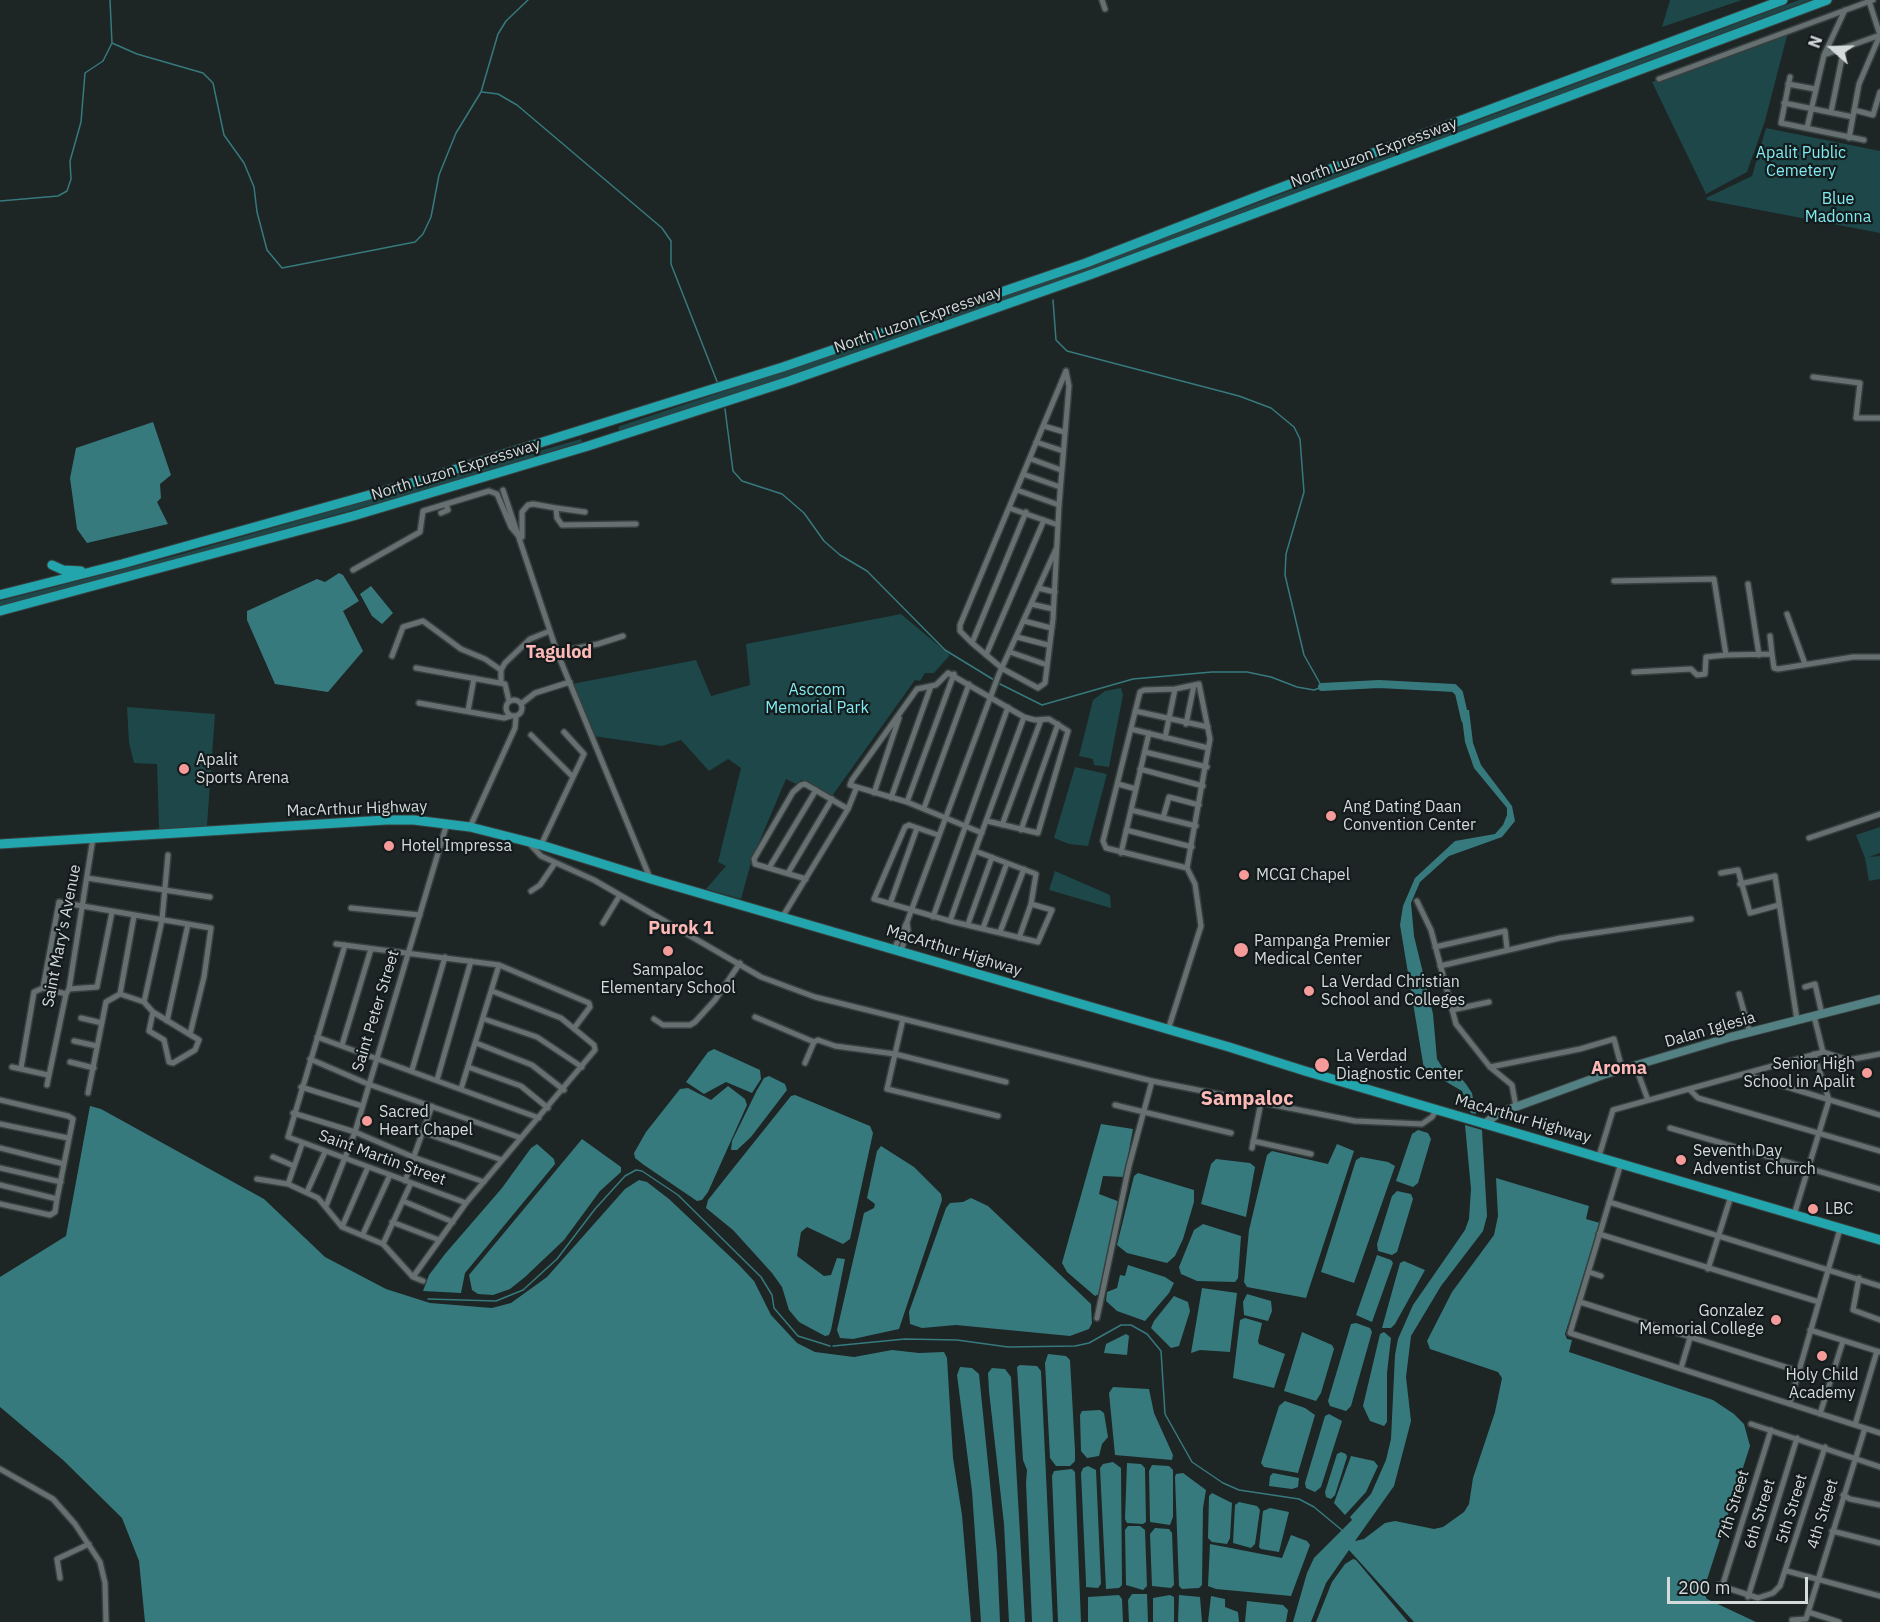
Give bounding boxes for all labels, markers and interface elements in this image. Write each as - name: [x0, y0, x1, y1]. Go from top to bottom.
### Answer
- north arrow: [1802, 18, 1862, 78]
- text: N: [1804, 33, 1826, 51]
- street label: North Luzon Expressway: [1288, 114, 1460, 192]
- park label: Apalit Public Cemetery: [1756, 143, 1846, 181]
- park label: Blue Madonna: [1805, 189, 1871, 227]
- street label: North Luzon Expressway: [832, 282, 1004, 358]
- street label: North Luzon Expressway: [369, 435, 543, 505]
- district label: Tagulod: [526, 642, 592, 664]
- park label: Asccom Memorial Park: [765, 680, 869, 718]
- place label: Apalit Sports Arena: [196, 750, 289, 788]
- marker: Apalit Sports Arena: [177, 762, 191, 776]
- street label: MacArthur Highway: [286, 797, 428, 821]
- place label: Ang Dating Daan Convention Center: [1343, 797, 1476, 835]
- marker: Ang Dating Daan Convention Center: [1324, 809, 1338, 823]
- place label: Hotel Impressa: [401, 836, 512, 856]
- marker: Hotel Impressa: [382, 839, 396, 853]
- street label: Saint Mary's Avenue: [39, 863, 85, 1009]
- place label: MCGI Chapel: [1256, 865, 1350, 885]
- marker: MCGI Chapel: [1237, 868, 1251, 882]
- district label: Purok 1: [648, 918, 714, 940]
- street label: MacArthur Highway: [884, 921, 1024, 981]
- place label: Pampanga Premier Medical Center: [1254, 931, 1390, 969]
- marker: Pampanga Premier Medical Center: [1232, 941, 1250, 959]
- marker: Sampaloc Elementary School: [661, 944, 675, 958]
- street label: Saint Peter Street: [348, 948, 404, 1074]
- place label: Sampaloc Elementary School: [601, 960, 735, 998]
- place label: La Verdad Christian School and Colleges: [1321, 972, 1465, 1010]
- marker: La Verdad Christian School and Colleges: [1302, 984, 1316, 998]
- street label: Dalan Iglesia: [1662, 1008, 1758, 1052]
- place label: La Verdad Diagnostic Center: [1336, 1046, 1463, 1084]
- place label: Senior High School in Apalit: [1744, 1054, 1855, 1092]
- marker: La Verdad Diagnostic Center: [1313, 1056, 1331, 1074]
- district label: Aroma: [1591, 1058, 1647, 1080]
- marker: Senior High School in Apalit: [1860, 1066, 1874, 1080]
- district label: Sampaloc: [1201, 1087, 1293, 1111]
- street label: MacArthur Highway: [1453, 1090, 1593, 1148]
- place label: Sacred Heart Chapel: [379, 1102, 473, 1140]
- marker: Sacred Heart Chapel: [360, 1114, 374, 1128]
- street label: Saint Martin Street: [316, 1126, 448, 1190]
- place label: Seventh Day Adventist Church: [1693, 1141, 1816, 1179]
- marker: Seventh Day Adventist Church: [1674, 1153, 1688, 1167]
- place label: LBC: [1825, 1199, 1853, 1219]
- marker: LBC: [1806, 1202, 1820, 1216]
- place label: Gonzalez Memorial College: [1639, 1301, 1764, 1339]
- marker: Gonzalez Memorial College: [1769, 1313, 1783, 1327]
- marker: Holy Child Academy: [1815, 1349, 1829, 1363]
- place label: Holy Child Academy: [1786, 1365, 1858, 1403]
- street label: 7th Street: [1714, 1468, 1754, 1542]
- street label: 5th Street: [1772, 1472, 1812, 1546]
- street label: 6th Street: [1740, 1477, 1780, 1551]
- street label: 4th Street: [1803, 1477, 1843, 1551]
- scale bar: [1670, 1565, 1811, 1603]
- text: 200 m: [1678, 1576, 1730, 1599]

